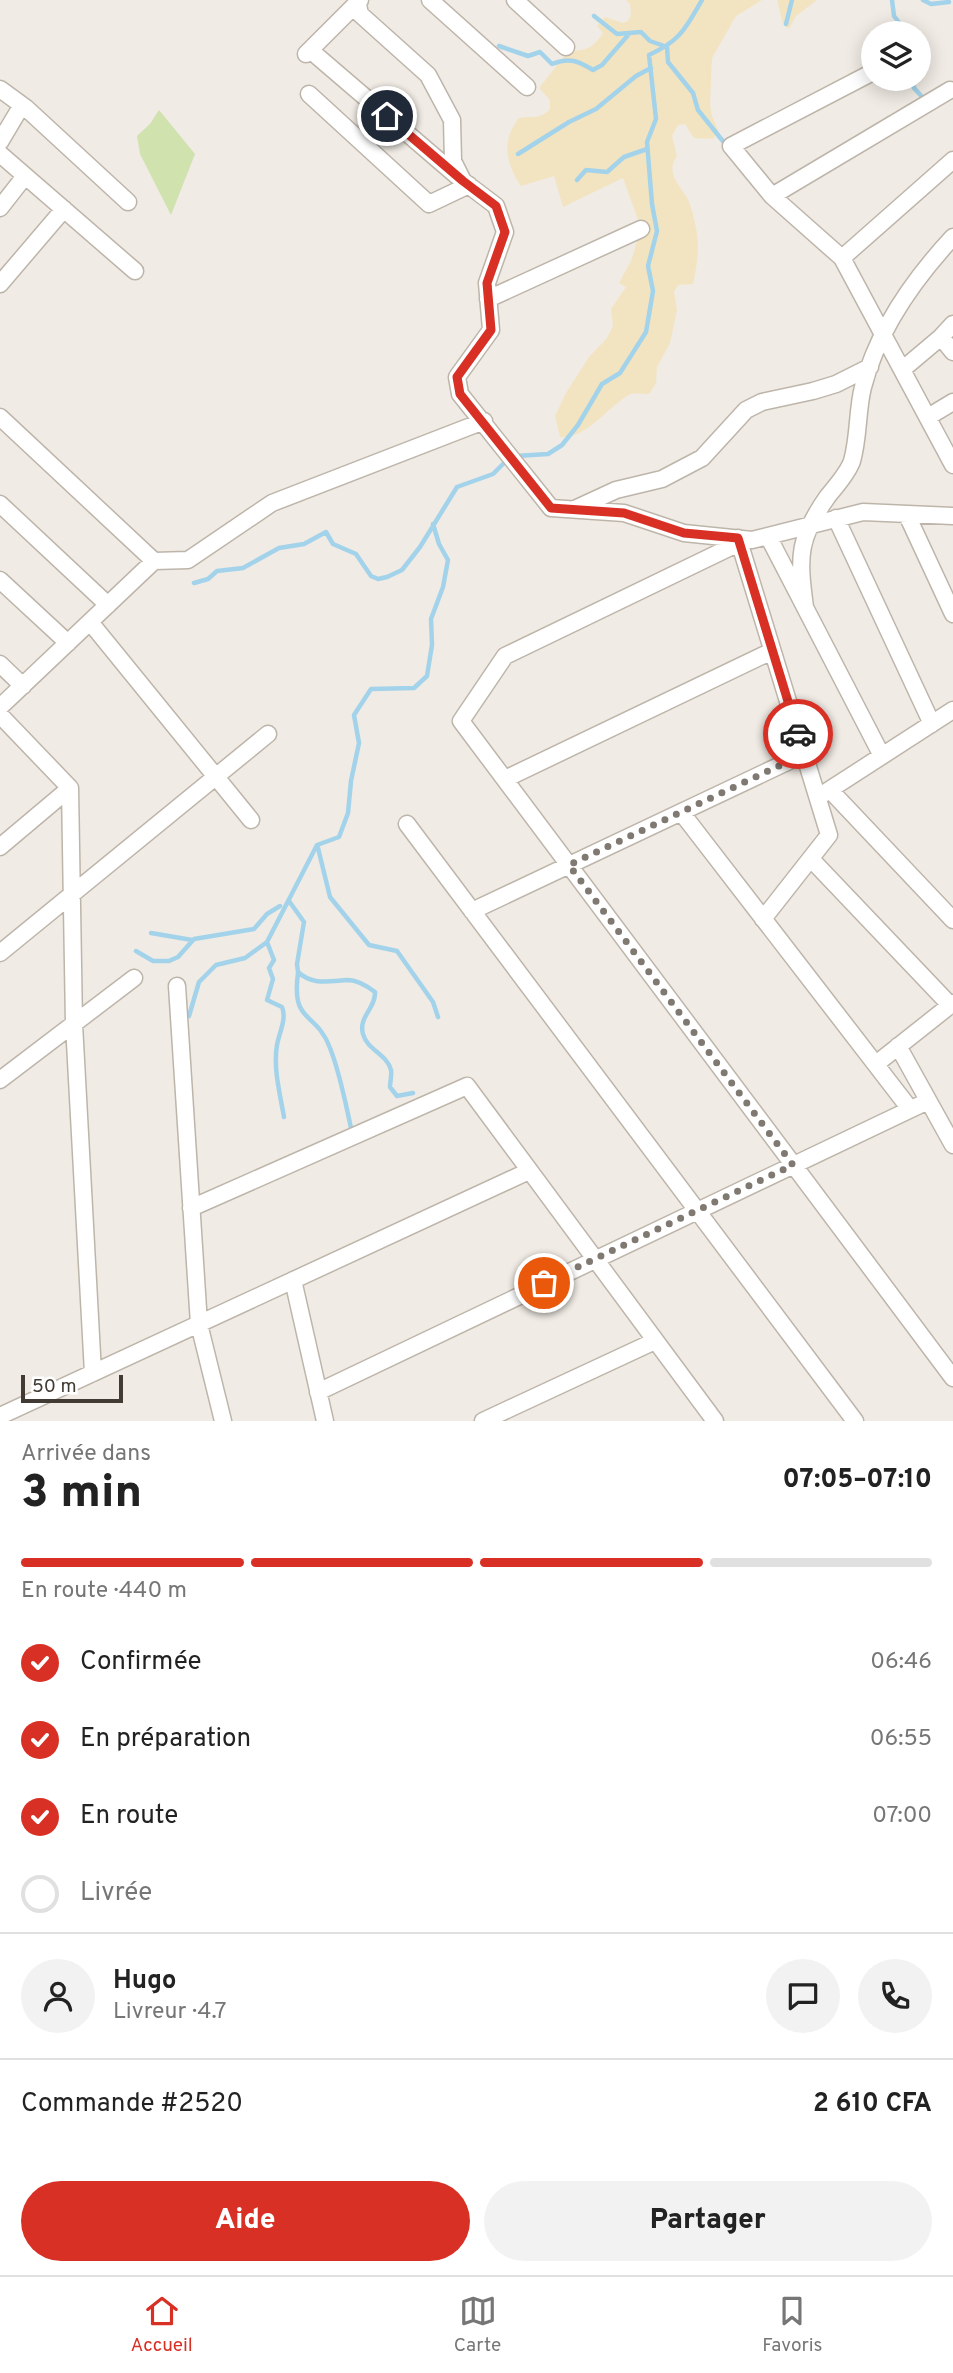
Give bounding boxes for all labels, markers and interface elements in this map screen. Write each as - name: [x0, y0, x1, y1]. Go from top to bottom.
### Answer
- map controls: [861, 21, 931, 91]
- button: layers: [861, 21, 931, 91]
- pin: [357, 86, 417, 146]
- icon: home: [368, 97, 406, 135]
- courier: [763, 699, 833, 769]
- icon: car: [779, 715, 817, 753]
- pin: [514, 1253, 574, 1313]
- icon: bag: [525, 1264, 563, 1302]
- scale bar: [21, 1372, 122, 1404]
- text: 50 m: [32, 1375, 77, 1399]
- text: Arrivée dans: [21, 1440, 151, 1469]
- text: 07:05–07:10: [783, 1464, 932, 1497]
- text: 3 min: [21, 1465, 142, 1524]
- text: En route · 440 m: [21, 1577, 187, 1606]
- icon: check: [21, 1644, 59, 1682]
- text: Confirmée: [80, 1646, 202, 1679]
- text: 06:46: [870, 1648, 932, 1677]
- icon: check: [21, 1721, 59, 1759]
- text: En préparation: [80, 1723, 251, 1756]
- text: 06:55: [870, 1725, 932, 1754]
- icon: check: [21, 1798, 59, 1836]
- text: En route: [80, 1800, 178, 1833]
- text: 07:00: [872, 1802, 932, 1831]
- text: Livrée: [80, 1877, 152, 1910]
- button: person: [21, 1959, 95, 2033]
- button: chat: [766, 1959, 840, 2033]
- button: phone: [858, 1959, 932, 2033]
- text: Hugo: [113, 1965, 176, 1998]
- text: Livreur · 4.7: [113, 1998, 226, 2027]
- text: Commande #2520: [21, 2088, 243, 2121]
- text: 2 610 CFA: [813, 2088, 932, 2121]
- button: Aide: [21, 2181, 470, 2261]
- button: Partager: [484, 2181, 932, 2261]
- tab: Accueil: [130, 2292, 193, 2358]
- tab: Carte: [454, 2292, 501, 2358]
- tab: Favoris: [762, 2292, 823, 2358]

